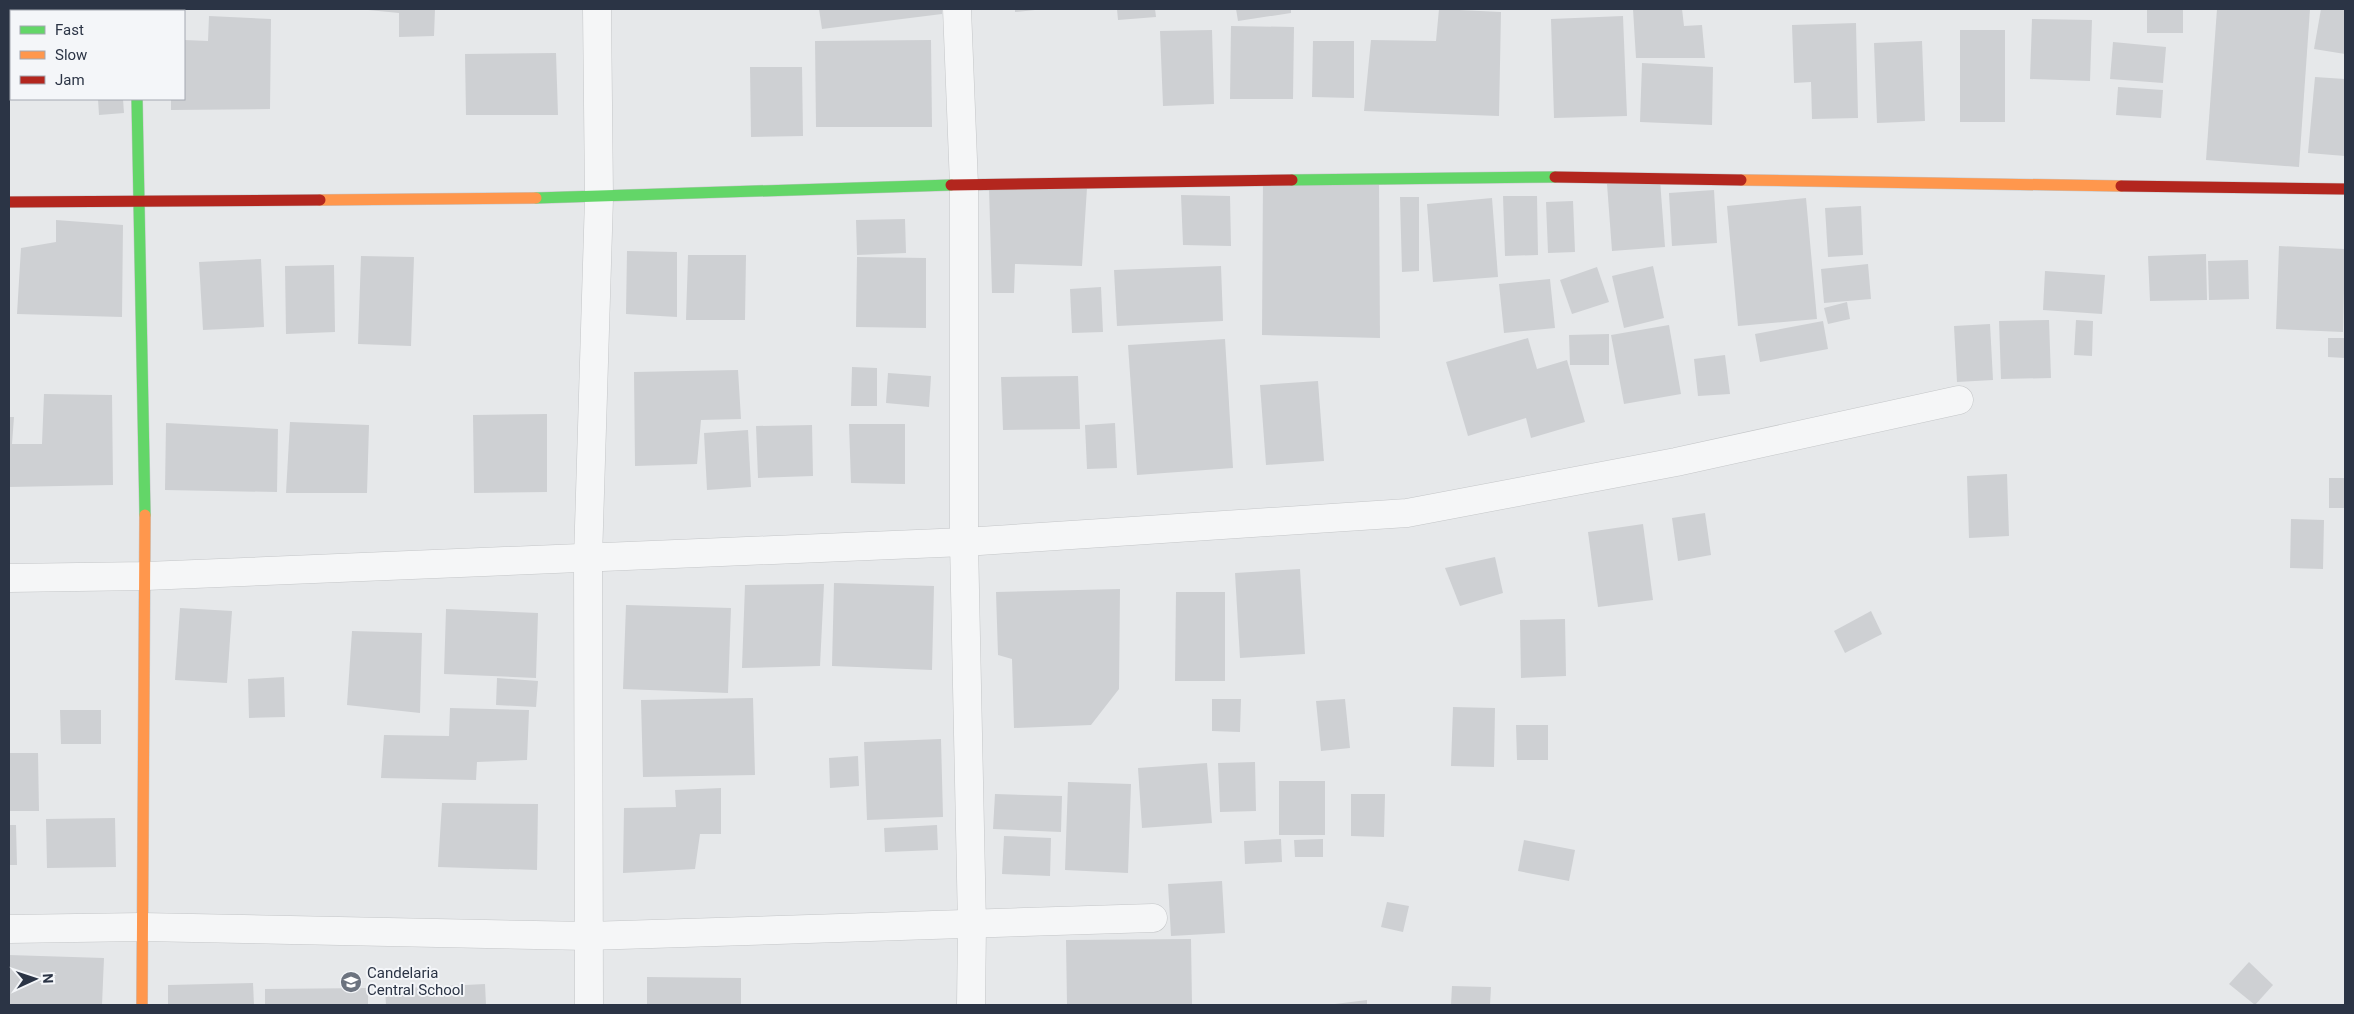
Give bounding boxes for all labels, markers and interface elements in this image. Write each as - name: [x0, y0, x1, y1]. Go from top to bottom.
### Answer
- legend: [10, 10, 185, 100]
- text: Fast: [55, 21, 84, 39]
- text: Slow: [55, 46, 87, 64]
- text: Jam: [55, 71, 85, 89]
- north arrow: [10, 954, 60, 1004]
- place label: Candelaria Central School: [367, 964, 464, 999]
- school or university icon: Candelaria Central School: [339, 970, 363, 994]
- text: N: [40, 973, 56, 984]

